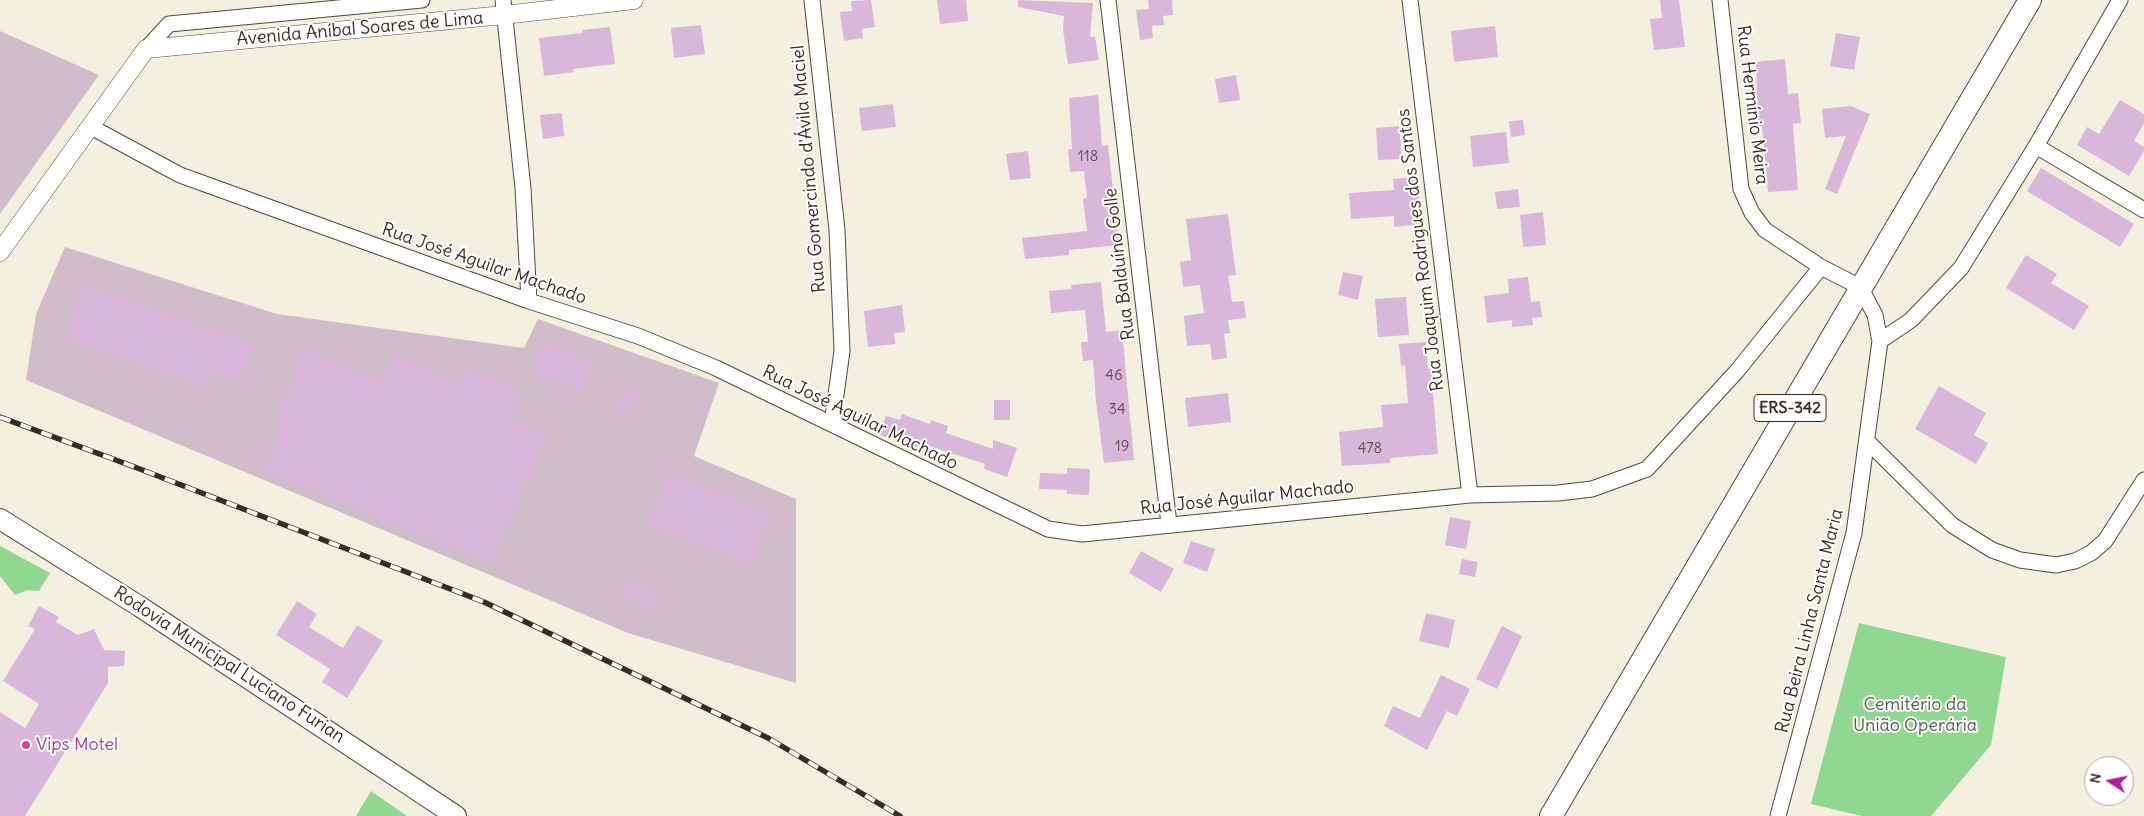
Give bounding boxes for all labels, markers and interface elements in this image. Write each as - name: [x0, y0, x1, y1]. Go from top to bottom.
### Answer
- street label: Avenida Aníbal Soares de Lima: [236, 7, 484, 51]
- street label: Rua Hermínio Meira: [1732, 24, 1772, 186]
- street label: Rua Gomercindo d'Ávila Maciel: [787, 44, 831, 294]
- street label: Rua Joaquim Rodrigues dos Santos: [1393, 108, 1449, 392]
- house number: 118: [1078, 148, 1098, 166]
- street label: Rua Balduíno Golle: [1100, 187, 1140, 341]
- street label: Rua José Aguilar Machado: [379, 219, 589, 309]
- street label: Rua José Aguilar Machado: [759, 361, 961, 475]
- house number: 46: [1105, 367, 1123, 385]
- road number: ERS-342: [1754, 394, 1826, 422]
- house number: 34: [1108, 401, 1126, 419]
- house number: 19: [1115, 438, 1129, 456]
- house number: 478: [1358, 440, 1382, 458]
- street label: Rua José Aguilar Machado: [1139, 476, 1355, 520]
- street label: Rua Beira Linha Santa Maria: [1772, 507, 1848, 735]
- street label: Rodovia Municipal Luciano Furian: [109, 582, 349, 748]
- park label: Cemitério da União Operária: [1853, 694, 1977, 736]
- place label: Vips Motel: [36, 734, 118, 756]
- marker: Vips Motel: [20, 739, 32, 751]
- north arrow: [2084, 756, 2134, 806]
- text: N: [2085, 772, 2105, 785]

